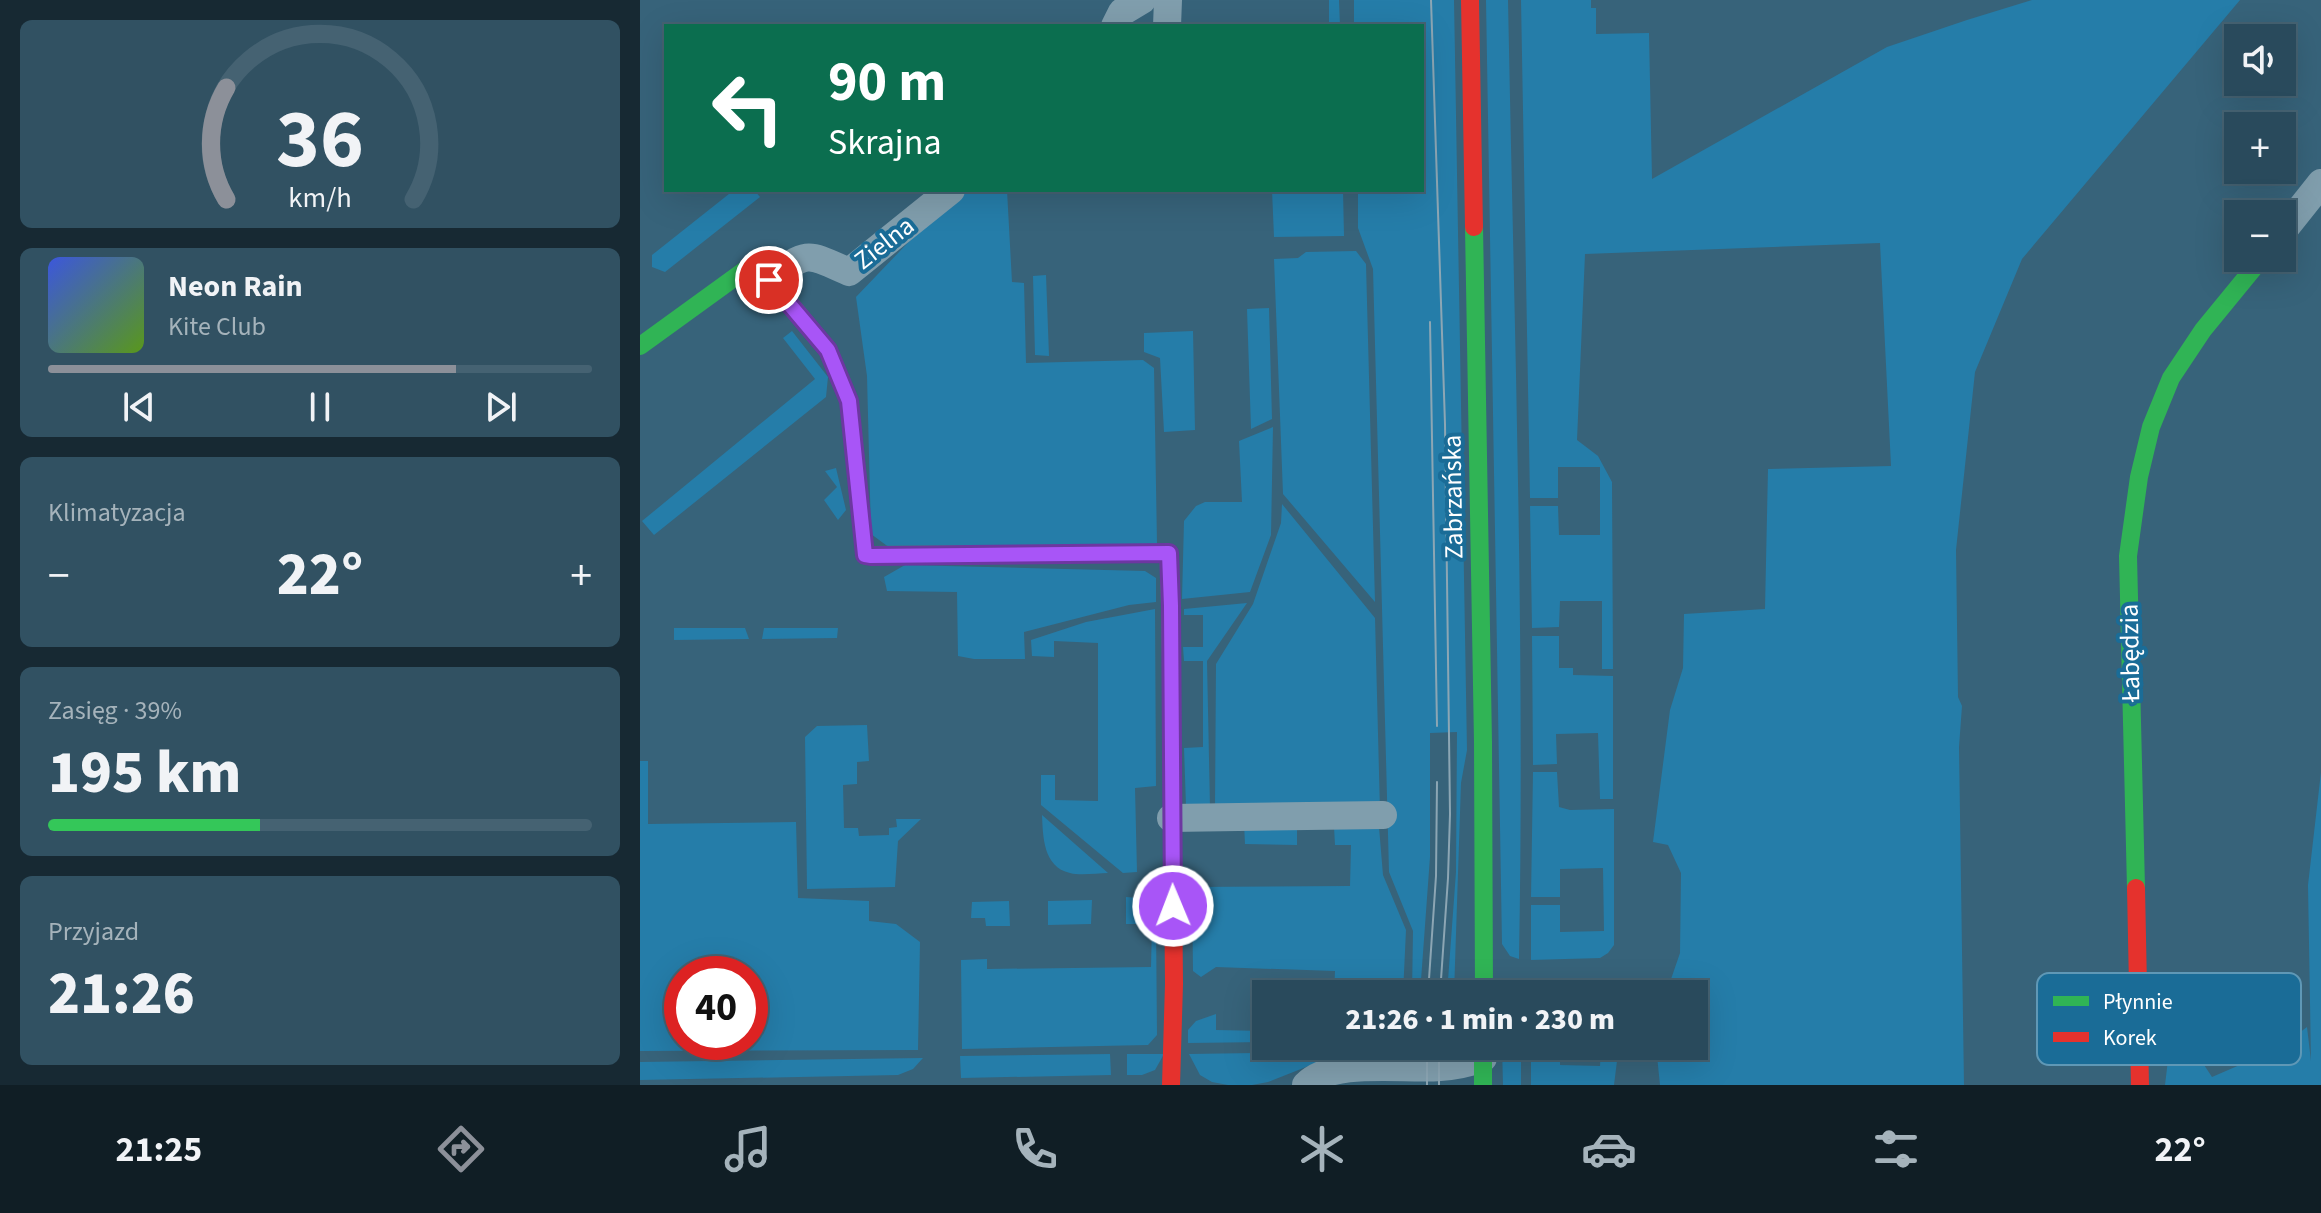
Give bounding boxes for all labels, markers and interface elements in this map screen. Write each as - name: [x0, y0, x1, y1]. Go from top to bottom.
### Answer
- map controls: [2224, 24, 2296, 272]
- button: sound: [2224, 24, 2296, 96]
- text: 90 m: [828, 43, 946, 122]
- icon: left: [696, 56, 800, 160]
- text: 36: [276, 81, 364, 199]
- button: +: [2224, 112, 2296, 184]
- text: Skrajna: [828, 117, 942, 168]
- text: km/h: [288, 178, 352, 218]
- button: −: [2224, 200, 2296, 272]
- street label: Zielna: [846, 208, 922, 278]
- pin: [735, 246, 803, 314]
- icon: arrive: [747, 258, 791, 302]
- text: Neon Rain: [168, 265, 303, 308]
- text: Kite Club: [168, 308, 266, 345]
- icon: previous: [117, 385, 161, 429]
- icon: pause: [298, 385, 342, 429]
- icon: next: [479, 385, 523, 429]
- street label: Zabrzańska: [1433, 434, 1473, 560]
- text: Klimatyzacja: [48, 494, 186, 531]
- text: 22°: [277, 533, 363, 618]
- text: −: [48, 545, 70, 608]
- text: +: [570, 545, 592, 608]
- street label: Łabędzia: [2111, 604, 2149, 703]
- text: Zasięg · 39%: [48, 692, 182, 729]
- text: 195 km: [48, 731, 241, 816]
- position arrow: [1131, 864, 1215, 948]
- text: Przyjazd: [48, 913, 139, 950]
- text: 21:26: [48, 952, 195, 1037]
- speed limit sign: 40: [664, 956, 768, 1060]
- legend: [2037, 973, 2301, 1065]
- text: Płynnie: [2103, 986, 2173, 1018]
- text: 21:26 · 1 min · 230 m: [1345, 998, 1615, 1041]
- text: Korek: [2103, 1022, 2157, 1054]
- icon: directions: [433, 1121, 489, 1177]
- icon: music: [720, 1121, 776, 1177]
- icon: phone: [1007, 1121, 1063, 1177]
- icon: climate: [1294, 1121, 1350, 1177]
- icon: car: [1581, 1121, 1637, 1177]
- icon: filters: [1868, 1121, 1924, 1177]
- text: 21:25: [115, 1124, 202, 1175]
- text: 22°: [2154, 1124, 2206, 1175]

